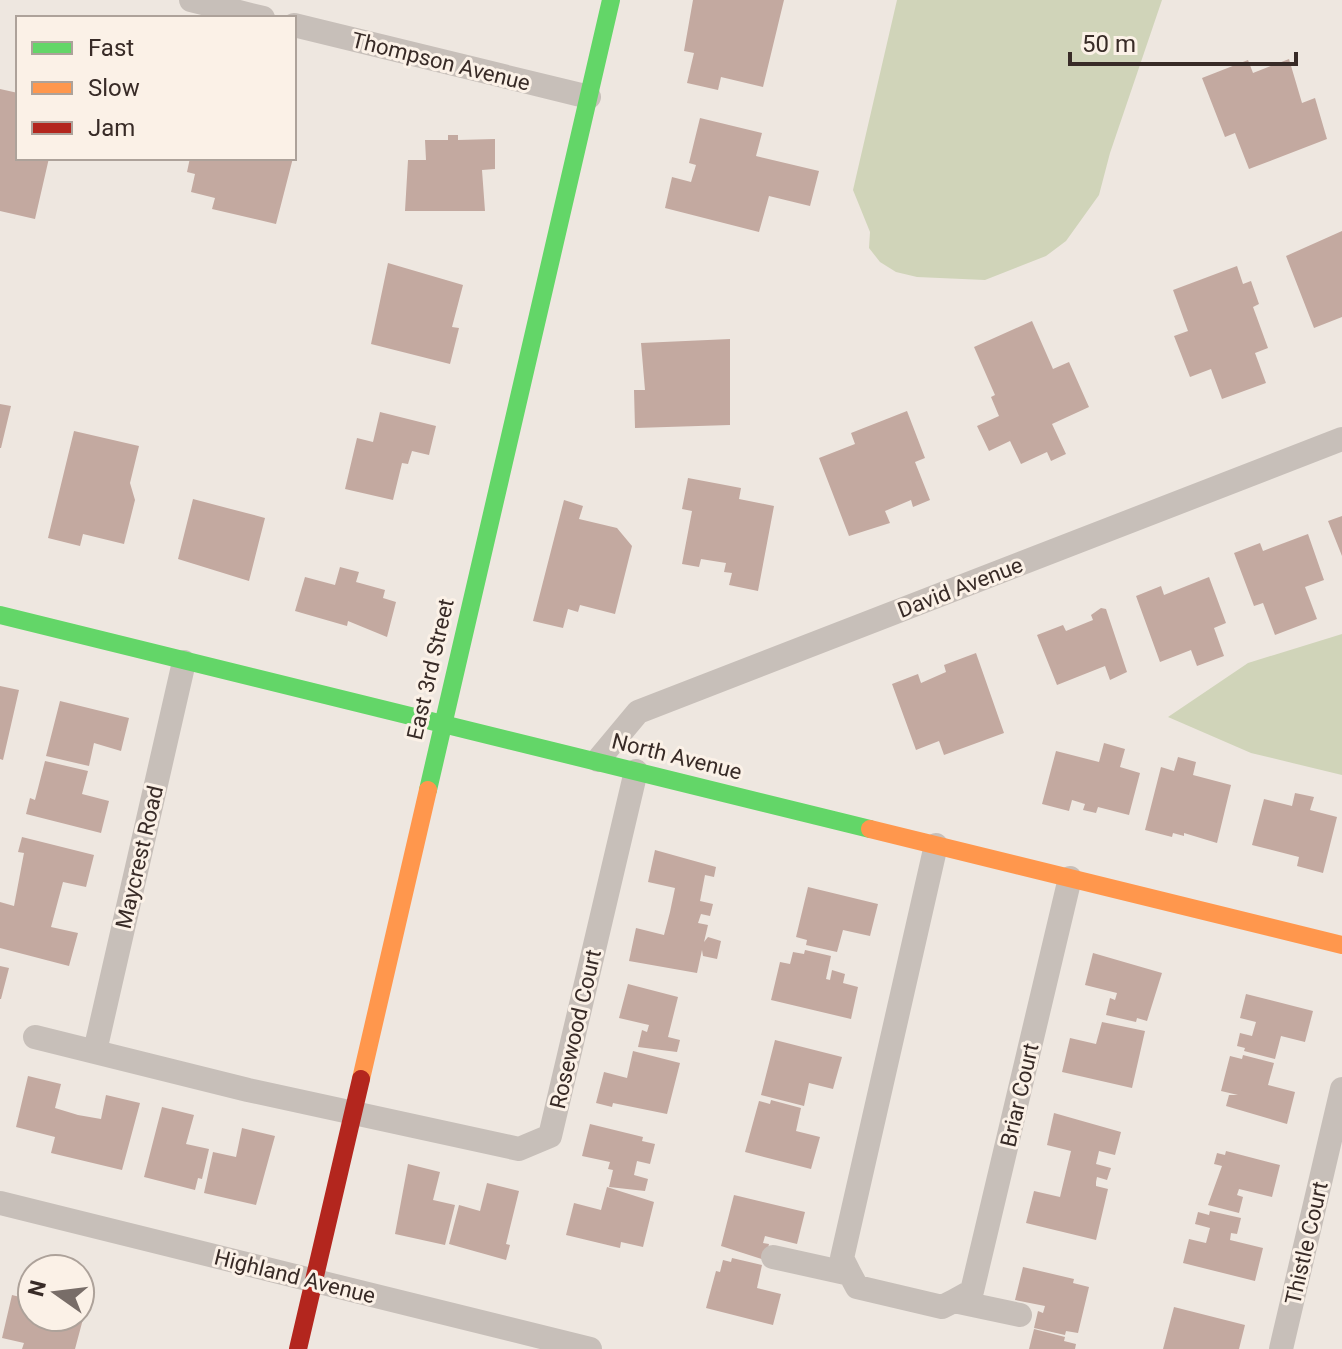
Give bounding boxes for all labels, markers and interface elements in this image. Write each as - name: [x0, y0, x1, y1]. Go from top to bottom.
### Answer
- legend: [16, 16, 296, 160]
- scale bar: [1070, 16, 1296, 66]
- street label: Thompson Avenue: [349, 27, 533, 96]
- text: 50 m: [1082, 30, 1136, 58]
- text: Fast: [88, 34, 134, 62]
- text: Slow: [88, 74, 140, 102]
- text: Jam: [88, 114, 135, 142]
- street label: David Avenue: [894, 552, 1026, 623]
- street label: East 3rd Street: [402, 596, 459, 742]
- street label: North Avenue: [609, 728, 744, 785]
- street label: Maycrest Road: [111, 783, 168, 931]
- street label: Rosewood Court: [545, 947, 606, 1111]
- street label: Briar Court: [995, 1041, 1044, 1149]
- street label: Thistle Court: [1280, 1179, 1333, 1307]
- street label: Highland Avenue: [212, 1244, 378, 1309]
- north arrow: [16, 1253, 96, 1333]
- text: N: [23, 1278, 51, 1299]

